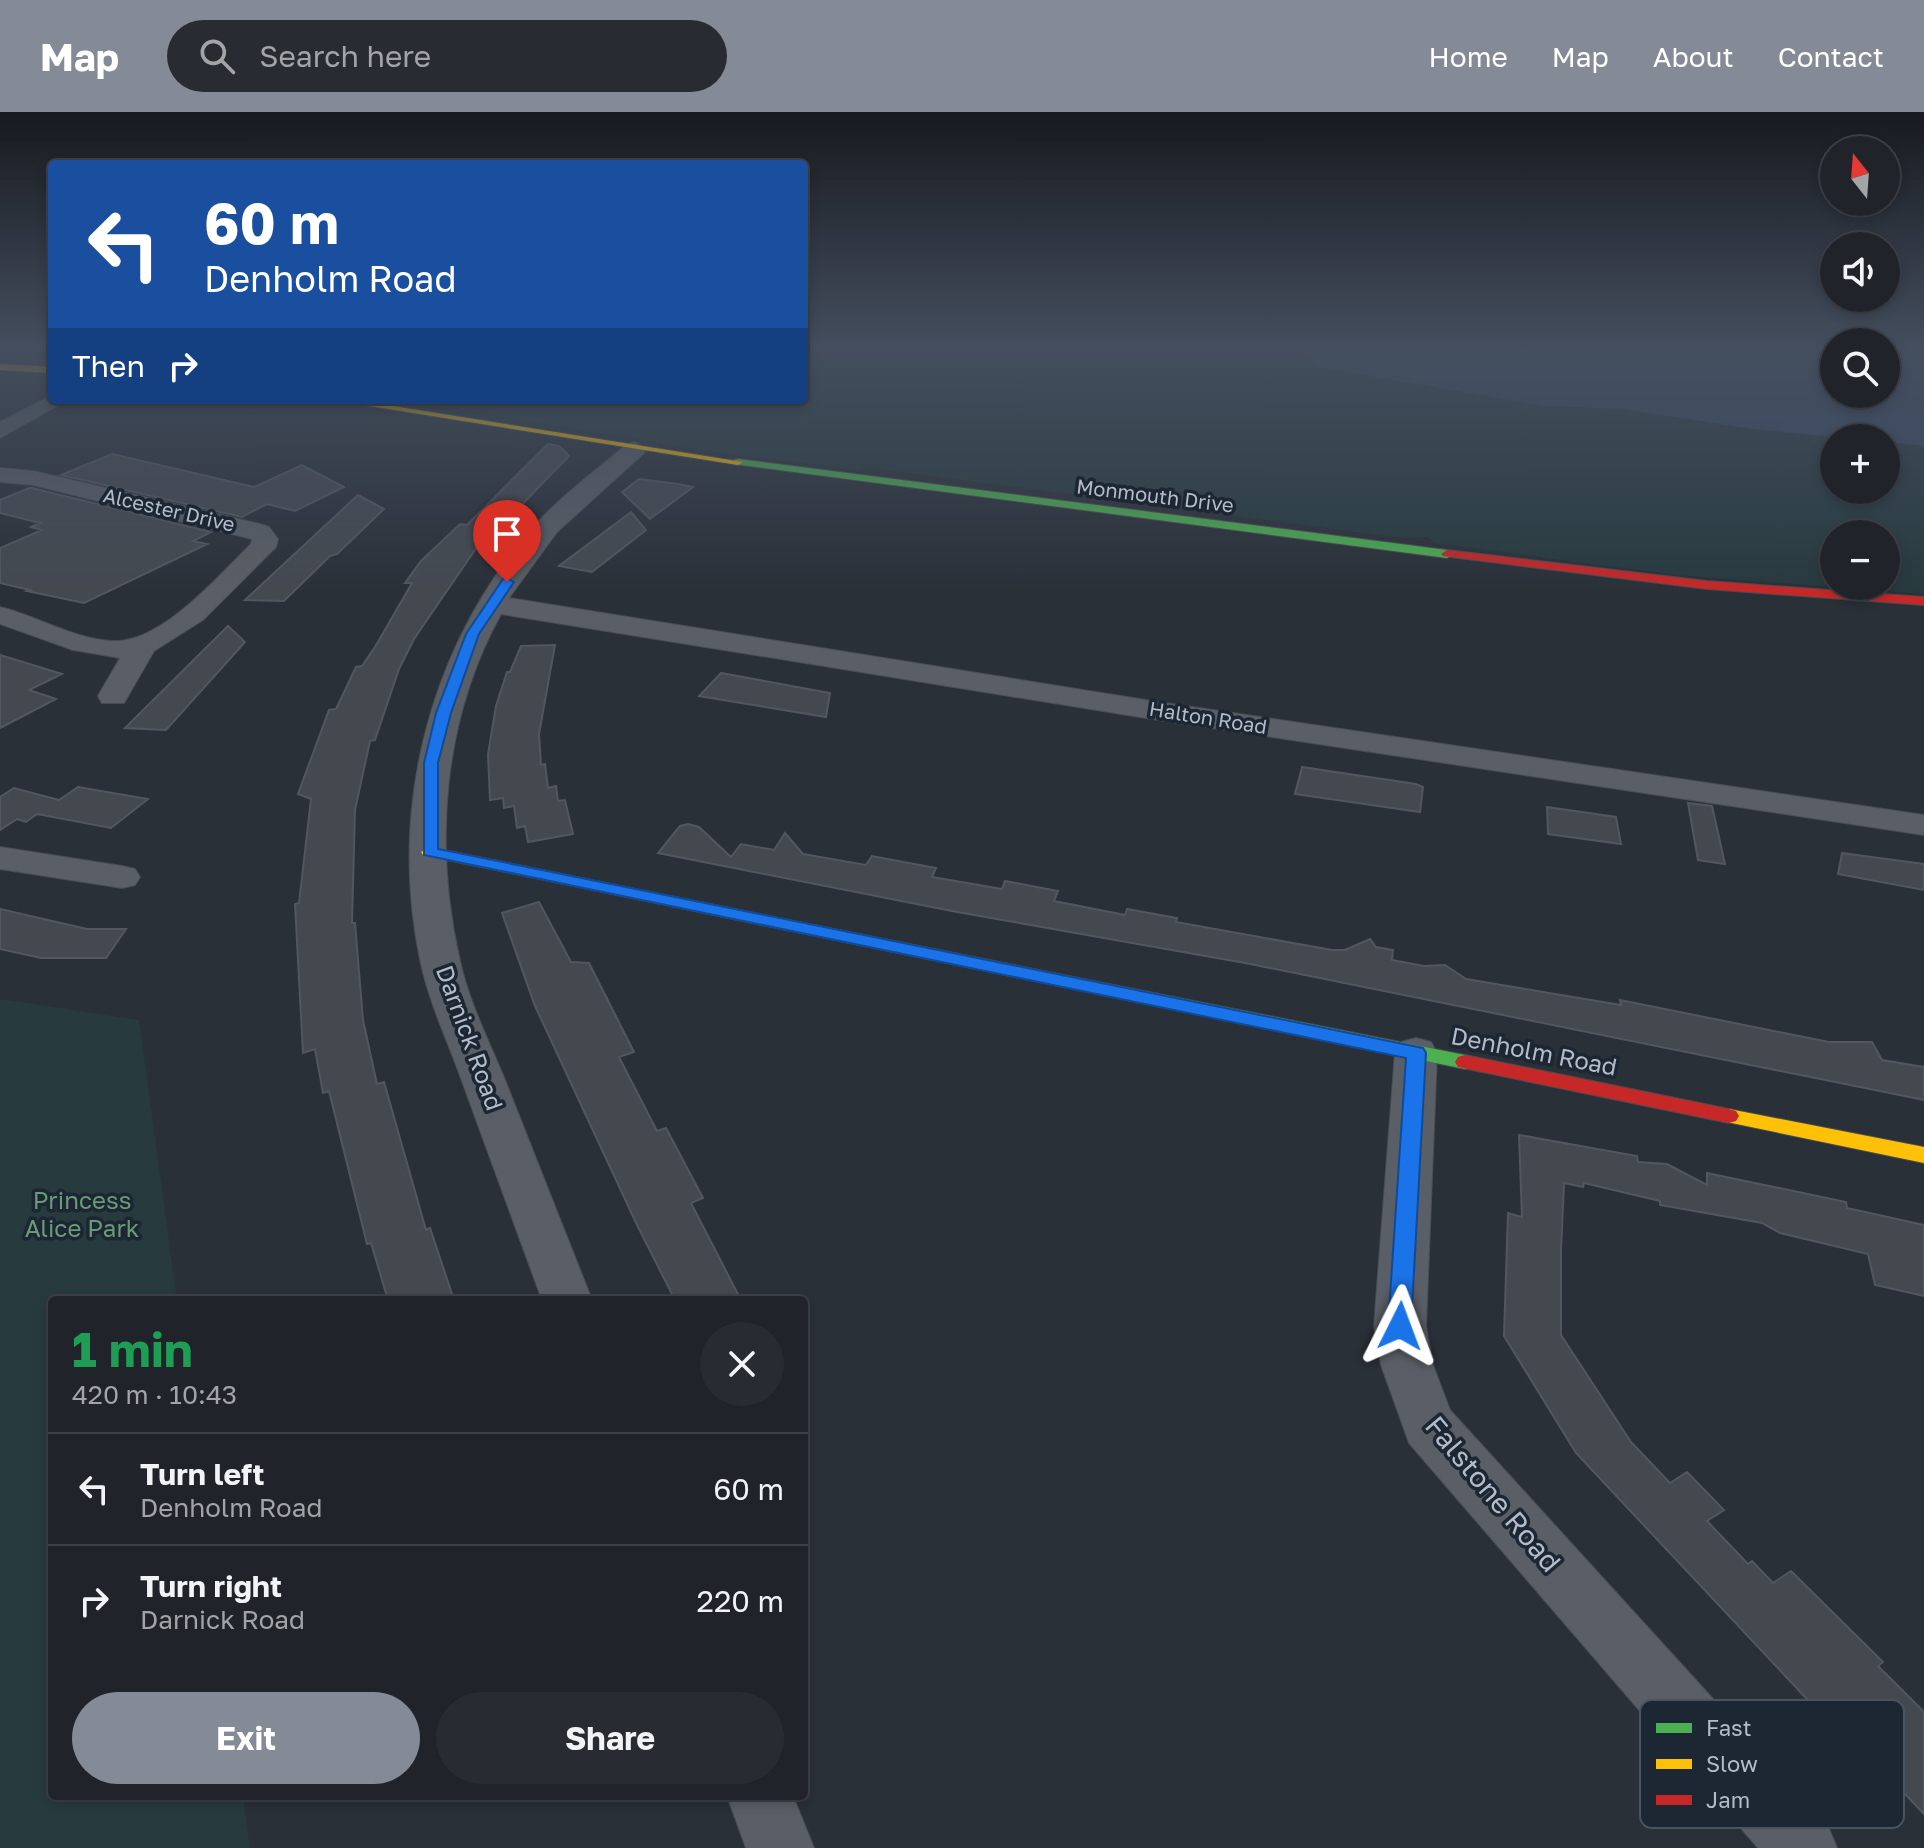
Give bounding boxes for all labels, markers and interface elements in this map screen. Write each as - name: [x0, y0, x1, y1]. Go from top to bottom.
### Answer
- search box: [167, 20, 727, 92]
- text: Map: [40, 34, 119, 79]
- icon: search: [195, 34, 239, 78]
- text: Search here: [259, 38, 431, 74]
- text: Home: [1429, 40, 1508, 73]
- text: Map: [1552, 40, 1609, 73]
- text: About: [1653, 40, 1734, 73]
- text: Contact: [1778, 40, 1884, 73]
- north arrow: [1820, 136, 1900, 216]
- map controls: [1820, 136, 1900, 600]
- text: 60 m: [204, 189, 339, 256]
- icon: left: [72, 192, 176, 296]
- button: sound: [1820, 232, 1900, 312]
- text: Denholm Road: [204, 257, 457, 300]
- button: search: [1820, 328, 1900, 408]
- icon: right: [161, 344, 205, 388]
- text: Then: [72, 348, 145, 384]
- button: +: [1820, 424, 1900, 504]
- street label: Monmouth Drive: [1075, 473, 1235, 517]
- street label: Alcester Drive: [101, 482, 237, 536]
- pin: [473, 500, 541, 582]
- icon: arrive: [485, 512, 529, 556]
- button: −: [1820, 520, 1900, 600]
- street label: Halton Road: [1148, 696, 1269, 738]
- street label: Darnick Road: [431, 961, 510, 1114]
- street label: Denholm Road: [1449, 1020, 1620, 1081]
- park label: Princess Alice Park: [25, 1185, 139, 1242]
- position arrow: [1358, 1284, 1442, 1368]
- text: 1 min: [72, 1320, 193, 1378]
- button: close: [700, 1322, 784, 1406]
- text: 420 m · 10:43: [72, 1379, 237, 1410]
- street label: Falstone Road: [1419, 1409, 1568, 1578]
- text: Turn left: [140, 1456, 265, 1492]
- icon: left: [72, 1467, 116, 1511]
- text: 60 m: [713, 1471, 784, 1507]
- text: Denholm Road: [140, 1492, 322, 1523]
- text: Turn right: [140, 1568, 282, 1604]
- icon: right: [72, 1579, 116, 1623]
- text: 220 m: [697, 1583, 784, 1619]
- text: Darnick Road: [140, 1604, 305, 1635]
- button: Exit: [72, 1692, 420, 1784]
- button: Share: [436, 1692, 784, 1784]
- legend: [1640, 1700, 1904, 1828]
- text: Fast: [1706, 1714, 1752, 1741]
- text: Slow: [1706, 1750, 1758, 1777]
- text: Jam: [1706, 1786, 1750, 1813]

